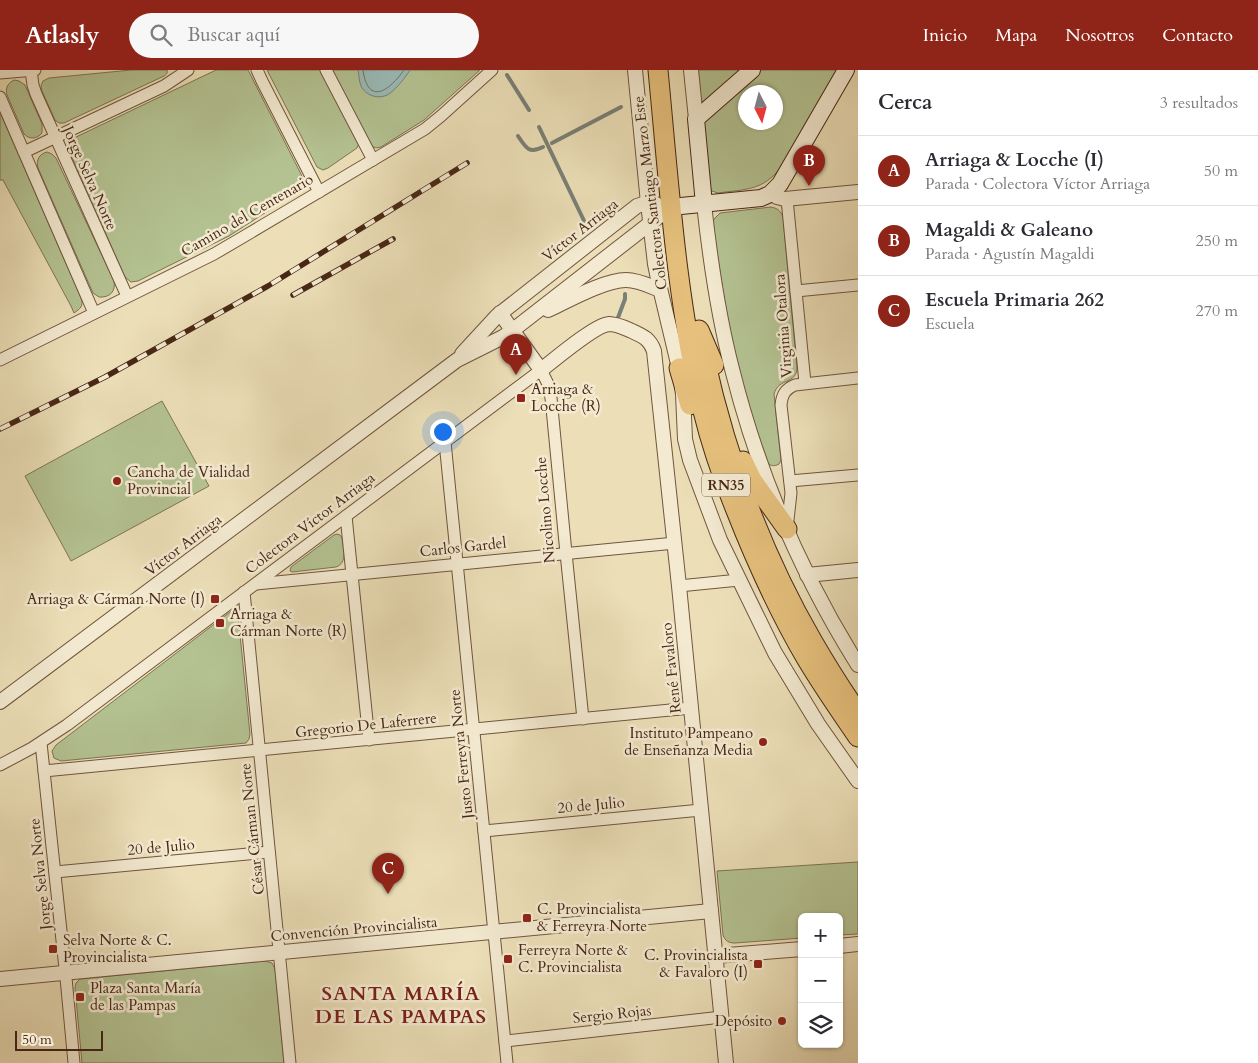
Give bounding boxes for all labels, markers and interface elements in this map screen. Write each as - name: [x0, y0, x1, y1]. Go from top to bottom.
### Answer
- search box: [129, 13, 479, 58]
- text: Atlasly: [25, 19, 99, 52]
- icon: search: [147, 21, 175, 49]
- text: Buscar aquí: [187, 22, 280, 48]
- text: Inicio: [923, 23, 967, 48]
- text: Mapa: [995, 23, 1037, 48]
- text: Nosotros: [1065, 23, 1134, 48]
- text: Contacto: [1162, 23, 1233, 48]
- north arrow: [738, 85, 783, 130]
- text: Cerca: [878, 88, 932, 117]
- text: 3 resultados: [1160, 92, 1238, 114]
- street label: Colectora Santiago Marzo Este: [628, 95, 672, 291]
- street label: Jorge Selva Norte: [57, 121, 122, 233]
- pin: B: [793, 145, 825, 186]
- text: Arriaga & Locche (I): [925, 147, 1104, 173]
- text: A: [888, 160, 900, 182]
- text: 50 m: [1204, 160, 1238, 182]
- street label: Camino del Centenario: [177, 169, 317, 261]
- text: Parada · Colectora Víctor Arriaga: [925, 173, 1150, 195]
- street label: Víctor Arriaga: [538, 194, 623, 266]
- text: Magaldi & Galeano: [925, 217, 1093, 243]
- text: B: [888, 230, 900, 252]
- text: 250 m: [1196, 230, 1238, 252]
- text: Parada · Agustín Magaldi: [925, 243, 1095, 265]
- street label: Virginia Otalora: [769, 273, 797, 379]
- text: Escuela Primaria 262: [925, 287, 1104, 313]
- text: C: [888, 300, 900, 322]
- text: 270 m: [1196, 300, 1238, 322]
- text: Escuela: [925, 313, 975, 335]
- pin: A: [500, 334, 532, 375]
- place label: Arriaga & Locche (R): [531, 379, 601, 416]
- marker: Arriaga & Locche (R): [515, 392, 527, 404]
- your location: [430, 419, 456, 445]
- street label: Nicolino Locche: [530, 456, 560, 564]
- place label: Cancha de Vialidad Provincial: [127, 462, 250, 499]
- street label: Colectora Víctor Arriaga: [241, 467, 379, 578]
- road number: RN35: [702, 474, 750, 496]
- marker: Cancha de Vialidad Provincial: [111, 475, 123, 487]
- street label: Víctor Arriaga: [140, 509, 226, 581]
- street label: Carlos Gardel: [419, 532, 507, 561]
- place label: Arriaga & Cárman Norte (I): [27, 589, 205, 609]
- marker: Arriaga & Cárman Norte (I): [209, 593, 221, 605]
- place label: Arriaga & Cárman Norte (R): [230, 604, 347, 641]
- marker: Arriaga & Cárman Norte (R): [214, 617, 226, 629]
- street label: René Favaloro: [656, 622, 686, 714]
- street label: Justo Ferreyra Norte: [444, 688, 478, 822]
- street label: Gregorio De Laferrere: [294, 708, 438, 742]
- place label: Instituto Pampeano de Enseñanza Media: [624, 723, 754, 760]
- marker: Instituto Pampeano de Enseñanza Media: [757, 736, 769, 748]
- street label: César Cárman Norte: [235, 762, 269, 896]
- street label: 20 de Julio: [556, 792, 626, 818]
- street label: Jorge Selva Norte: [24, 817, 56, 933]
- street label: 20 de Julio: [126, 834, 196, 860]
- pin: C: [372, 853, 404, 894]
- place label: C. Provincialista & Ferreyra Norte: [537, 899, 647, 936]
- street label: Convención Provincialista: [270, 912, 439, 946]
- marker: C. Provincialista & Ferreyra Norte: [521, 912, 533, 924]
- map controls: [798, 913, 843, 1048]
- button: +: [798, 913, 843, 958]
- place label: Selva Norte & C. Provincialista: [63, 930, 172, 967]
- place label: Ferreyra Norte & C. Provincialista: [518, 940, 628, 977]
- marker: Selva Norte & C. Provincialista: [47, 943, 59, 955]
- place label: C. Provincialista & Favaloro (I): [644, 945, 749, 982]
- marker: Ferreyra Norte & C. Provincialista: [502, 953, 514, 965]
- marker: C. Provincialista & Favaloro (I): [752, 958, 764, 970]
- button: −: [798, 958, 843, 1003]
- place label: Plaza Santa María de las Pampas: [90, 978, 201, 1015]
- district label: SANTA MARÍA DE LAS PAMPAS: [315, 980, 487, 1030]
- marker: Plaza Santa María de las Pampas: [74, 991, 86, 1003]
- street label: Sergio Rojas: [572, 1000, 652, 1028]
- button: layers: [798, 1003, 843, 1048]
- place label: Depósito: [715, 1011, 772, 1031]
- marker: Depósito: [776, 1015, 788, 1027]
- scale bar: [15, 1028, 102, 1051]
- text: 50 m: [22, 1030, 52, 1049]

